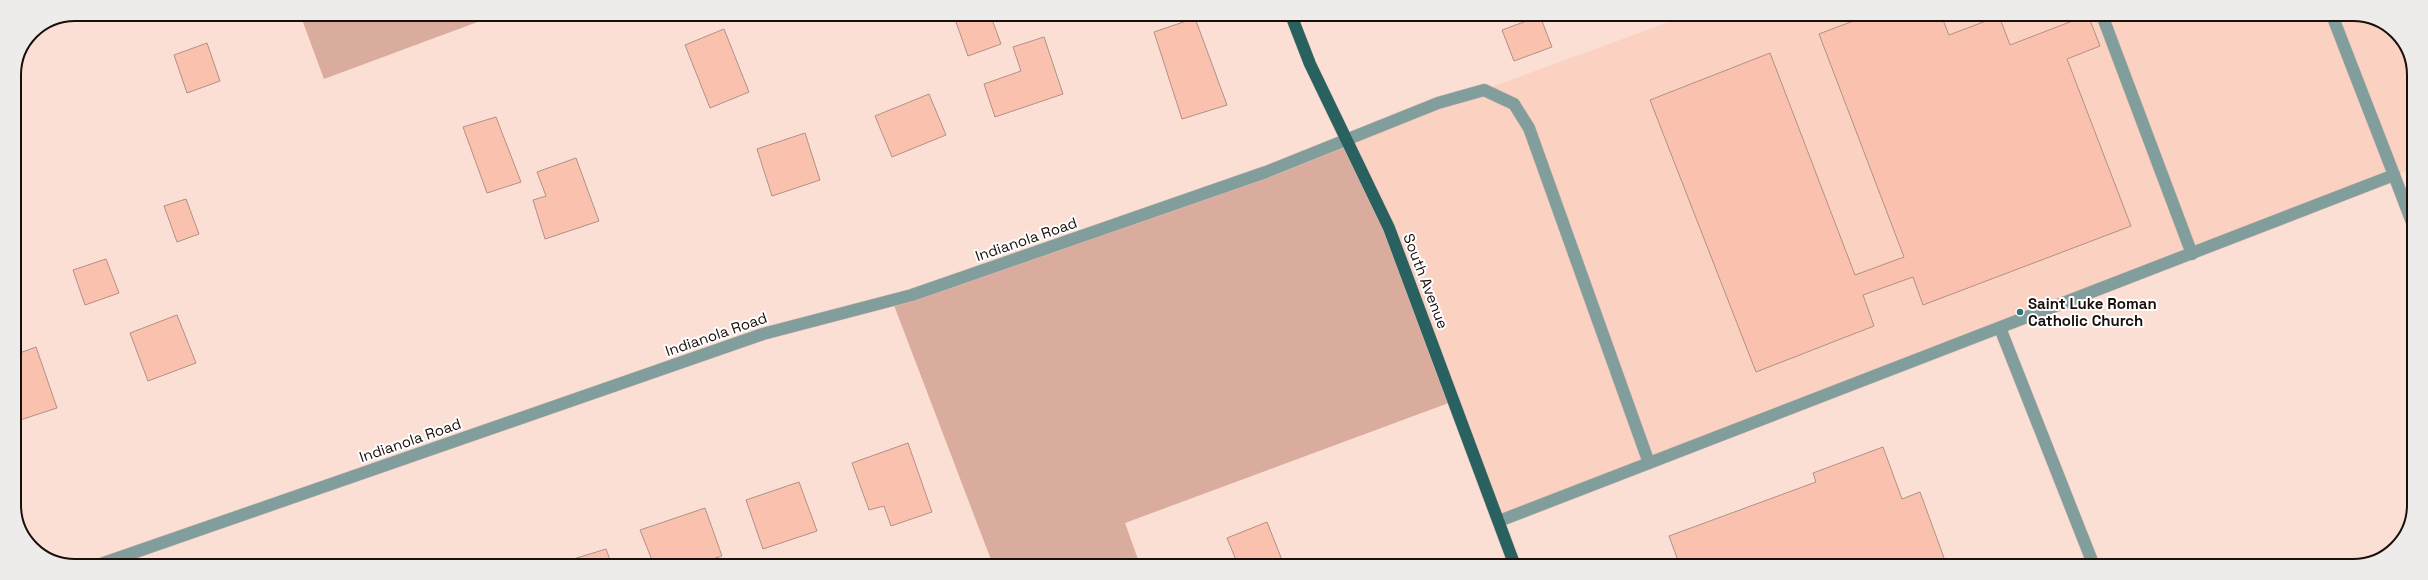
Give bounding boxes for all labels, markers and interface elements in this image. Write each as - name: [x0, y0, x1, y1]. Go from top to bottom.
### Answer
- street label: Indianola Road: [973, 213, 1079, 265]
- street label: South Avenue: [1399, 231, 1453, 331]
- place label: Saint Luke Roman Catholic Church: [2028, 294, 2157, 330]
- marker: Saint Luke Roman Catholic Church: [2015, 307, 2025, 317]
- street label: Indianola Road: [663, 308, 769, 360]
- street label: Indianola Road: [357, 414, 463, 466]

